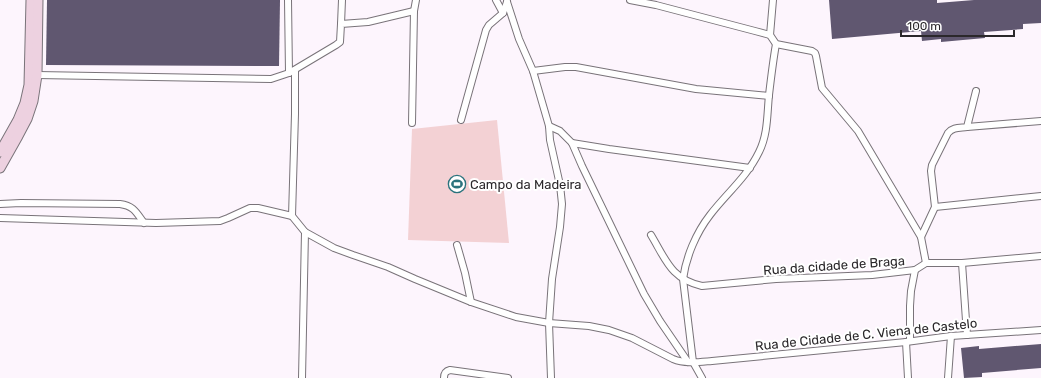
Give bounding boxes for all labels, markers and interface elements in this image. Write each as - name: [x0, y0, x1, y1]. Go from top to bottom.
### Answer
- scale bar: [901, 12, 1014, 38]
- text: 100 m: [907, 19, 941, 33]
- sports icon: Campo da Madeira: [447, 174, 467, 194]
- place label: Campo da Madeira: [470, 177, 582, 192]
- street label: Rua da cidade de Braga: [763, 253, 905, 279]
- street label: Rua de Cidade de C. Viena de Castelo: [754, 315, 978, 354]

